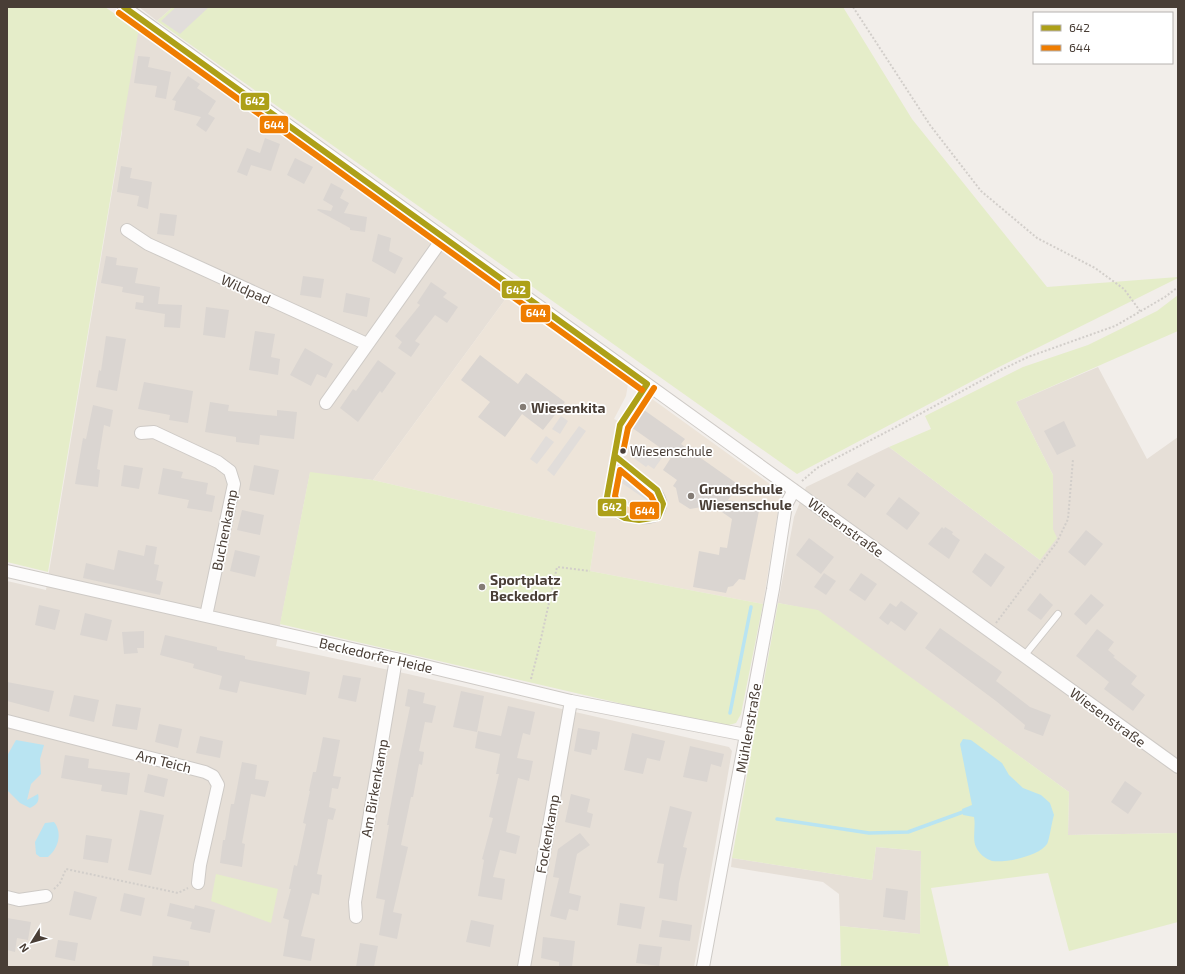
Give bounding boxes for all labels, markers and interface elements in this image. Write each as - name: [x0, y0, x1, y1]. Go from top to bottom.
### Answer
- legend: [1033, 12, 1173, 64]
- text: 642: [1069, 20, 1090, 34]
- text: 644: [1069, 40, 1091, 54]
- line badge: 642: [240, 92, 270, 111]
- text: 642: [245, 94, 265, 107]
- line badge: 644: [259, 115, 289, 134]
- text: 644: [264, 118, 284, 131]
- street label: Wildpad: [218, 271, 274, 307]
- line badge: 642: [501, 280, 531, 299]
- text: 642: [506, 283, 526, 296]
- line badge: 644: [520, 304, 551, 323]
- text: 644: [526, 306, 546, 319]
- place label: Wiesenkita: [531, 399, 606, 416]
- marker: Wiesenkita: [518, 402, 528, 412]
- place label: Wiesenschule: [630, 443, 712, 459]
- marker: Wiesenschule: [618, 446, 628, 456]
- place label: Grundschule Wiesenschule: [699, 480, 792, 513]
- street label: Buchenkamp: [208, 488, 240, 572]
- marker: Grundschule Wiesenschule: [686, 491, 696, 501]
- street label: Wiesenstraße: [805, 494, 887, 560]
- line badge: 642: [597, 498, 627, 517]
- text: 642: [602, 500, 622, 513]
- line badge: 644: [629, 501, 660, 520]
- text: 644: [635, 504, 655, 517]
- place label: Sportplatz Beckedorf: [490, 571, 561, 604]
- marker: Sportplatz Beckedorf: [477, 582, 487, 592]
- street label: Beckedorfer Heide: [318, 634, 434, 676]
- street label: Mühlenstraße: [732, 682, 764, 774]
- street label: Wiesenstraße: [1067, 684, 1149, 750]
- street label: Am Birkenkamp: [357, 737, 391, 839]
- street label: Am Teich: [135, 746, 193, 776]
- street label: Fockenkamp: [532, 793, 562, 875]
- north arrow: [12, 922, 52, 962]
- text: N: [16, 941, 31, 955]

